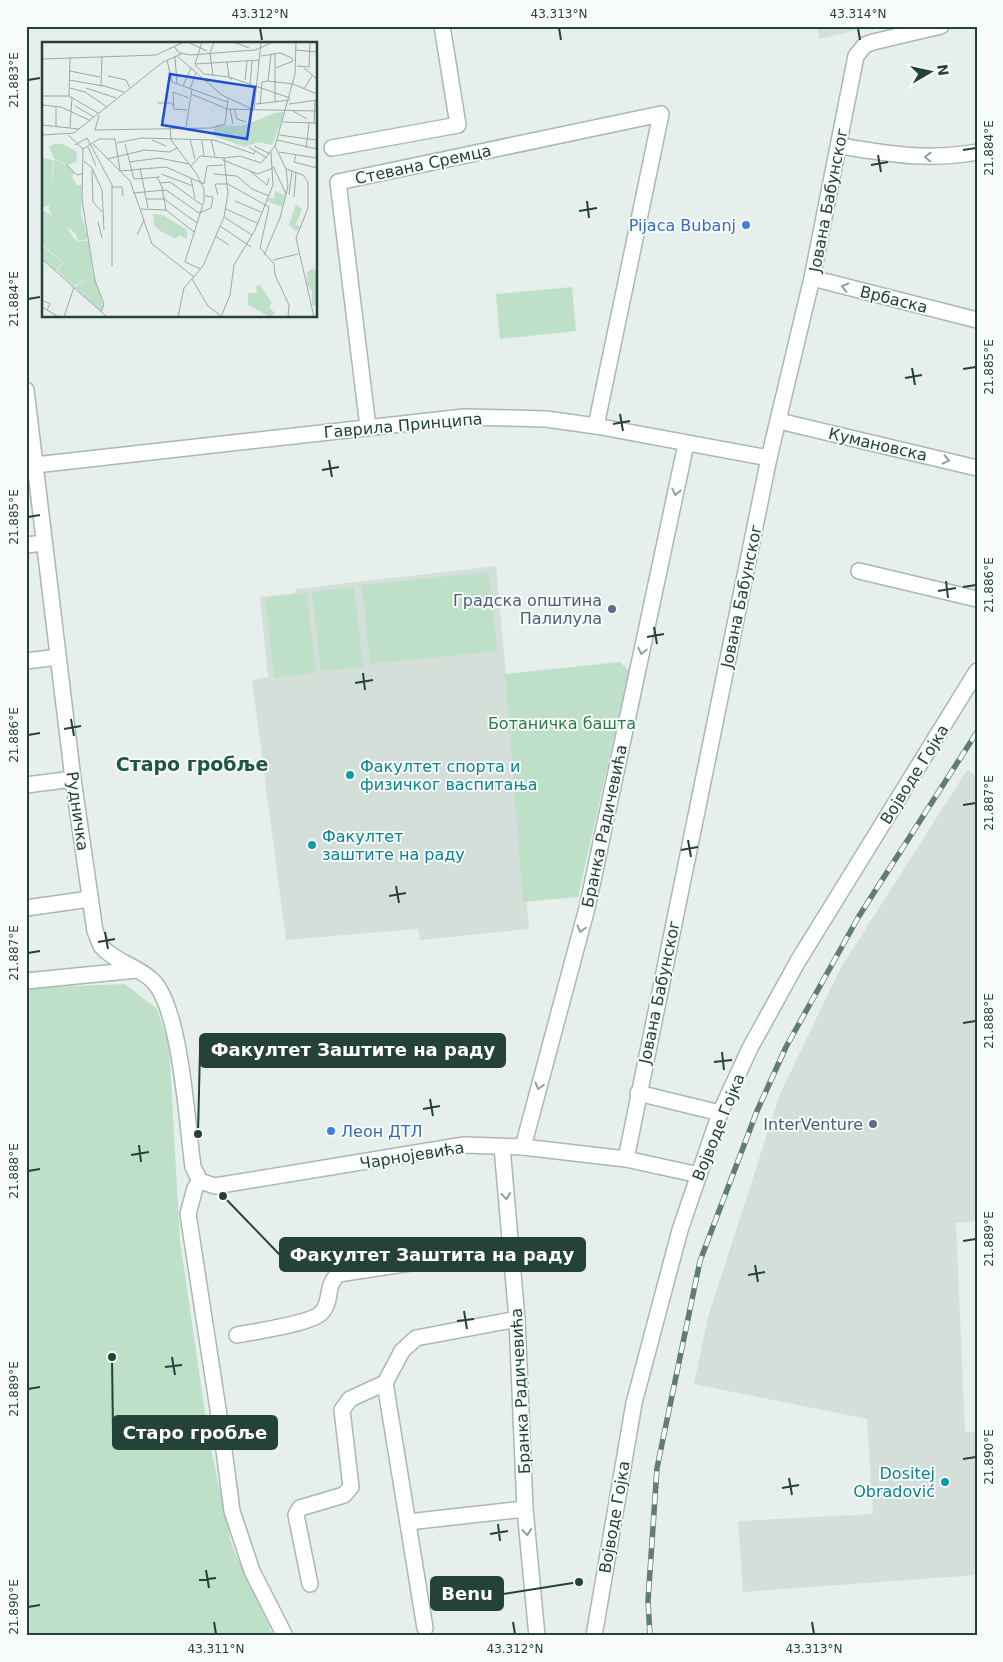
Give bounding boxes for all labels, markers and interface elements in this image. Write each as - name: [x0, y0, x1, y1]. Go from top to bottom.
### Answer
- text: 43.312°N: [232, 7, 288, 21]
- text: 43.313°N: [531, 7, 587, 21]
- text: 43.314°N: [830, 7, 886, 21]
- inset map: [42, 42, 318, 318]
- north arrow: [906, 48, 956, 98]
- text: 21.883°E: [7, 52, 21, 108]
- text: N: [934, 63, 952, 77]
- text: 21.884°E: [982, 120, 996, 176]
- street label: Јована Бабунског: [805, 126, 852, 275]
- street label: Стевана Сремца: [353, 141, 493, 188]
- one-way arrow: [924, 151, 932, 162]
- place label: Pijaca Bubanj: [629, 216, 736, 235]
- marker: Pijaca Bubanj: [740, 219, 752, 231]
- text: 21.884°E: [7, 271, 21, 327]
- one-way arrow: [840, 282, 849, 293]
- street label: Врбаска: [858, 282, 930, 317]
- text: 21.885°E: [982, 339, 996, 395]
- street label: Гаврила Принципа: [323, 409, 483, 442]
- street label: Кумановска: [827, 424, 929, 465]
- one-way arrow: [941, 454, 950, 465]
- one-way arrow: [671, 487, 682, 496]
- text: 21.885°E: [7, 489, 21, 545]
- street label: Јована Бабунског: [717, 523, 766, 671]
- text: 21.886°E: [982, 557, 996, 613]
- place label: Градска општина Палилула: [453, 591, 602, 628]
- marker: Градска општина Палилула: [606, 603, 618, 615]
- one-way arrow: [637, 646, 648, 655]
- text: 21.886°E: [7, 707, 21, 763]
- park label: Ботаничка башта: [488, 714, 636, 733]
- street label: Војводе Гојка: [876, 721, 953, 828]
- street label: Бранка Радичевића: [578, 743, 631, 909]
- district label: Старо гробље: [116, 753, 268, 775]
- place label: Факултет спорта и физичког васпитања: [360, 757, 538, 794]
- marker: Факултет спорта и физичког васпитања: [344, 769, 356, 781]
- street label: Рудничка: [63, 770, 92, 852]
- text: 21.887°E: [982, 775, 996, 831]
- place label: Факултет заштите на раду: [322, 827, 465, 864]
- marker: Факултет заштите на раду: [306, 839, 318, 851]
- street label: Јована Бабунског: [635, 919, 684, 1067]
- text: 21.887°E: [7, 925, 21, 981]
- one-way arrow: [576, 925, 587, 933]
- text: 21.888°E: [982, 993, 996, 1049]
- callout: Факултет Заштите на раду: [200, 1034, 505, 1067]
- text: Факултет Заштите на раду: [211, 1039, 496, 1060]
- street label: Војводе Гојка: [688, 1071, 749, 1184]
- one-way arrow: [535, 1082, 545, 1090]
- place label: InterVenture: [763, 1115, 863, 1134]
- marker: InterVenture: [867, 1118, 879, 1130]
- place label: Леон ДТЛ: [341, 1122, 423, 1141]
- marker: Леон ДТЛ: [325, 1125, 337, 1137]
- street label: Чарнојевића: [358, 1138, 466, 1173]
- text: 21.888°E: [7, 1143, 21, 1199]
- one-way arrow: [501, 1192, 512, 1200]
- text: 21.889°E: [982, 1211, 996, 1267]
- callout: Факултет Заштита на раду: [280, 1238, 585, 1271]
- text: Факултет Заштита на раду: [290, 1244, 575, 1265]
- street label: Бранка Радичевића: [507, 1307, 534, 1474]
- text: 21.889°E: [7, 1361, 21, 1417]
- callout: Старо гробље: [113, 1416, 277, 1449]
- text: Старо гробље: [123, 1422, 267, 1443]
- text: 21.890°E: [982, 1429, 996, 1485]
- street label: Војводе Гојка: [595, 1459, 634, 1575]
- place label: Dositej Obradović: [853, 1464, 935, 1501]
- marker: Dositej Obradović: [939, 1476, 951, 1488]
- one-way arrow: [521, 1529, 532, 1537]
- callout: Benu: [431, 1577, 503, 1610]
- text: 21.890°E: [7, 1579, 21, 1635]
- text: Benu: [441, 1583, 493, 1604]
- text: 43.311°N: [188, 1642, 244, 1656]
- text: 43.312°N: [487, 1642, 543, 1656]
- text: 43.313°N: [786, 1642, 842, 1656]

